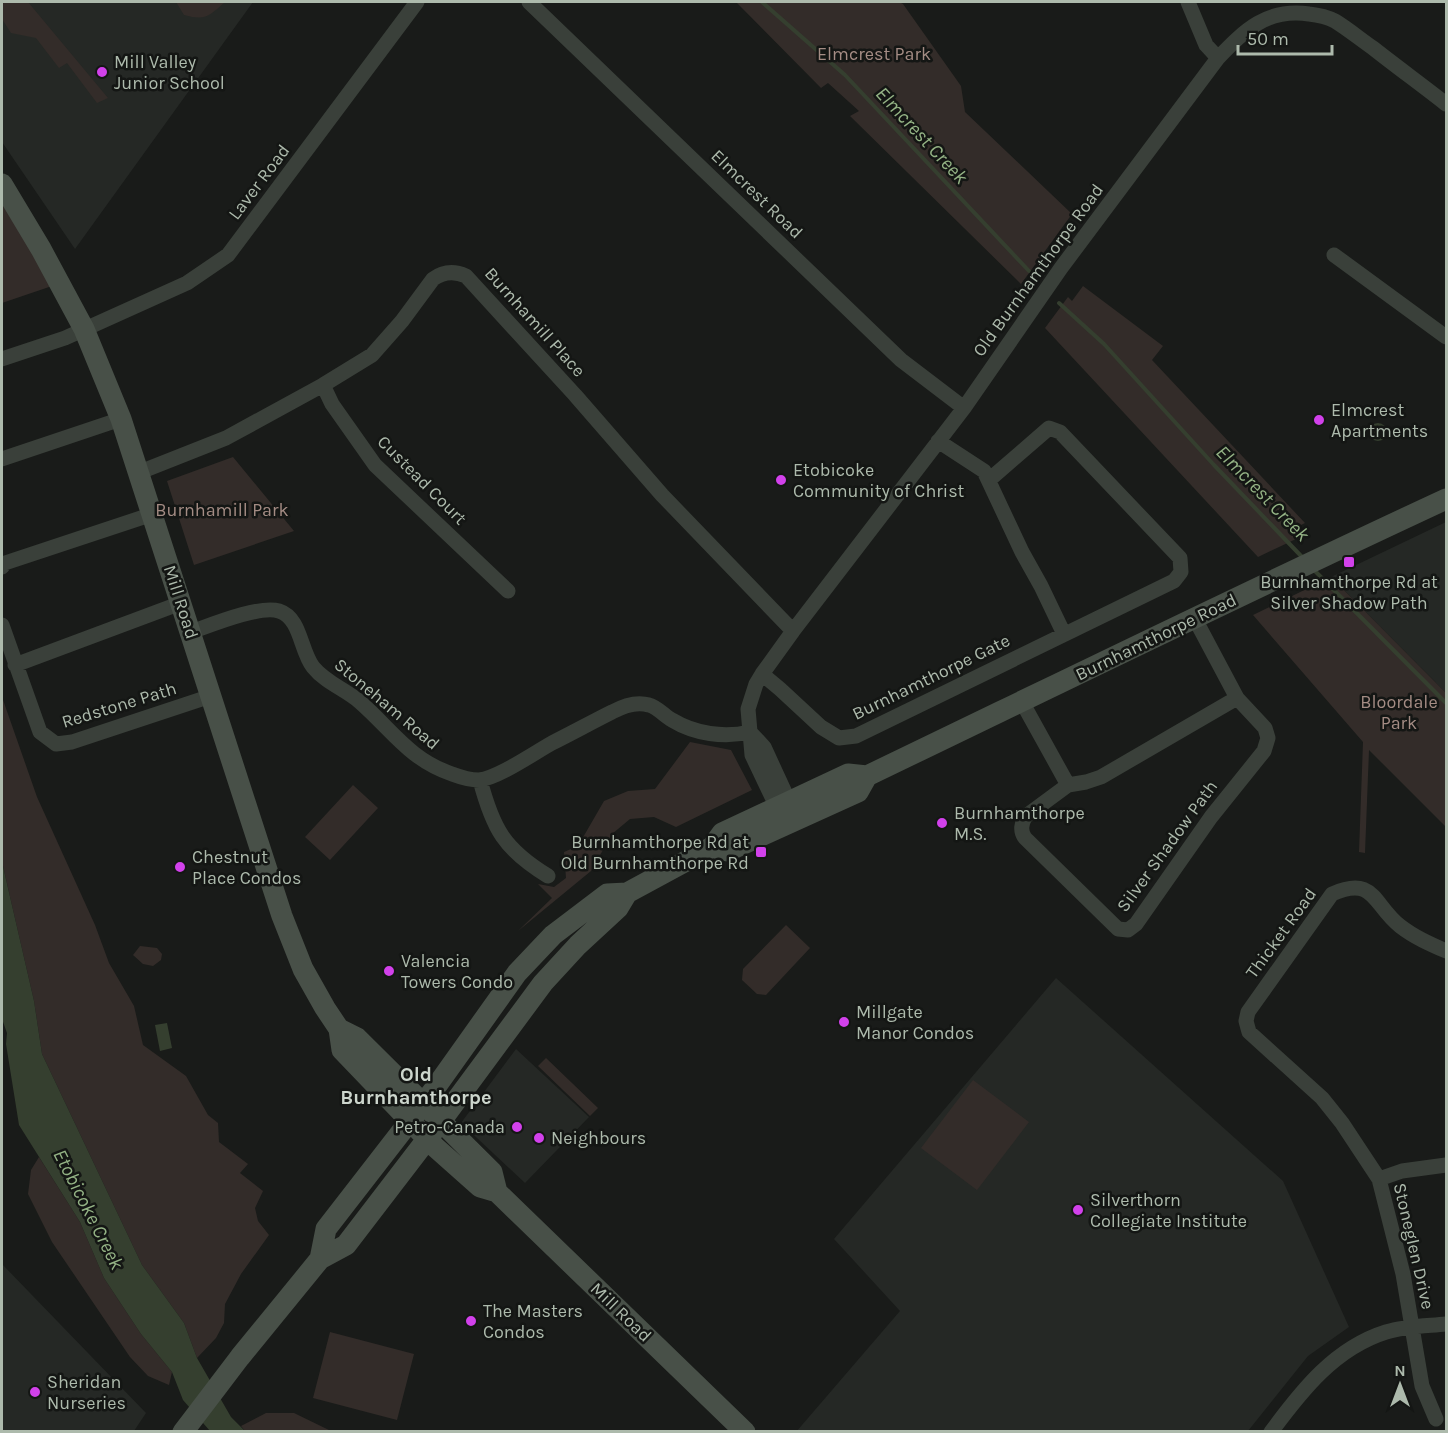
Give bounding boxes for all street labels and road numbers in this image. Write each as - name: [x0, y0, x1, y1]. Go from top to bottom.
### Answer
- street label: Laver Road: [223, 140, 295, 224]
- street label: Elmcrest Road: [707, 145, 807, 243]
- street label: Old Burnhamthorpe Road: [968, 179, 1108, 361]
- street label: Burnhamill Place: [480, 263, 590, 381]
- street label: Custead Court: [373, 431, 471, 529]
- street label: Mill Road: [159, 562, 203, 642]
- street label: Burnhamthorpe Road: [1072, 588, 1240, 686]
- street label: Burnhamthorpe Gate: [849, 629, 1013, 725]
- street label: Stoneham Road: [330, 653, 444, 755]
- street label: Redstone Path: [59, 677, 179, 733]
- street label: Silver Shadow Path: [1112, 776, 1222, 916]
- street label: Thicket Road: [1241, 883, 1321, 983]
- street label: Stoneglen Drive: [1389, 1181, 1439, 1311]
- street label: Mill Road: [586, 1278, 656, 1346]

